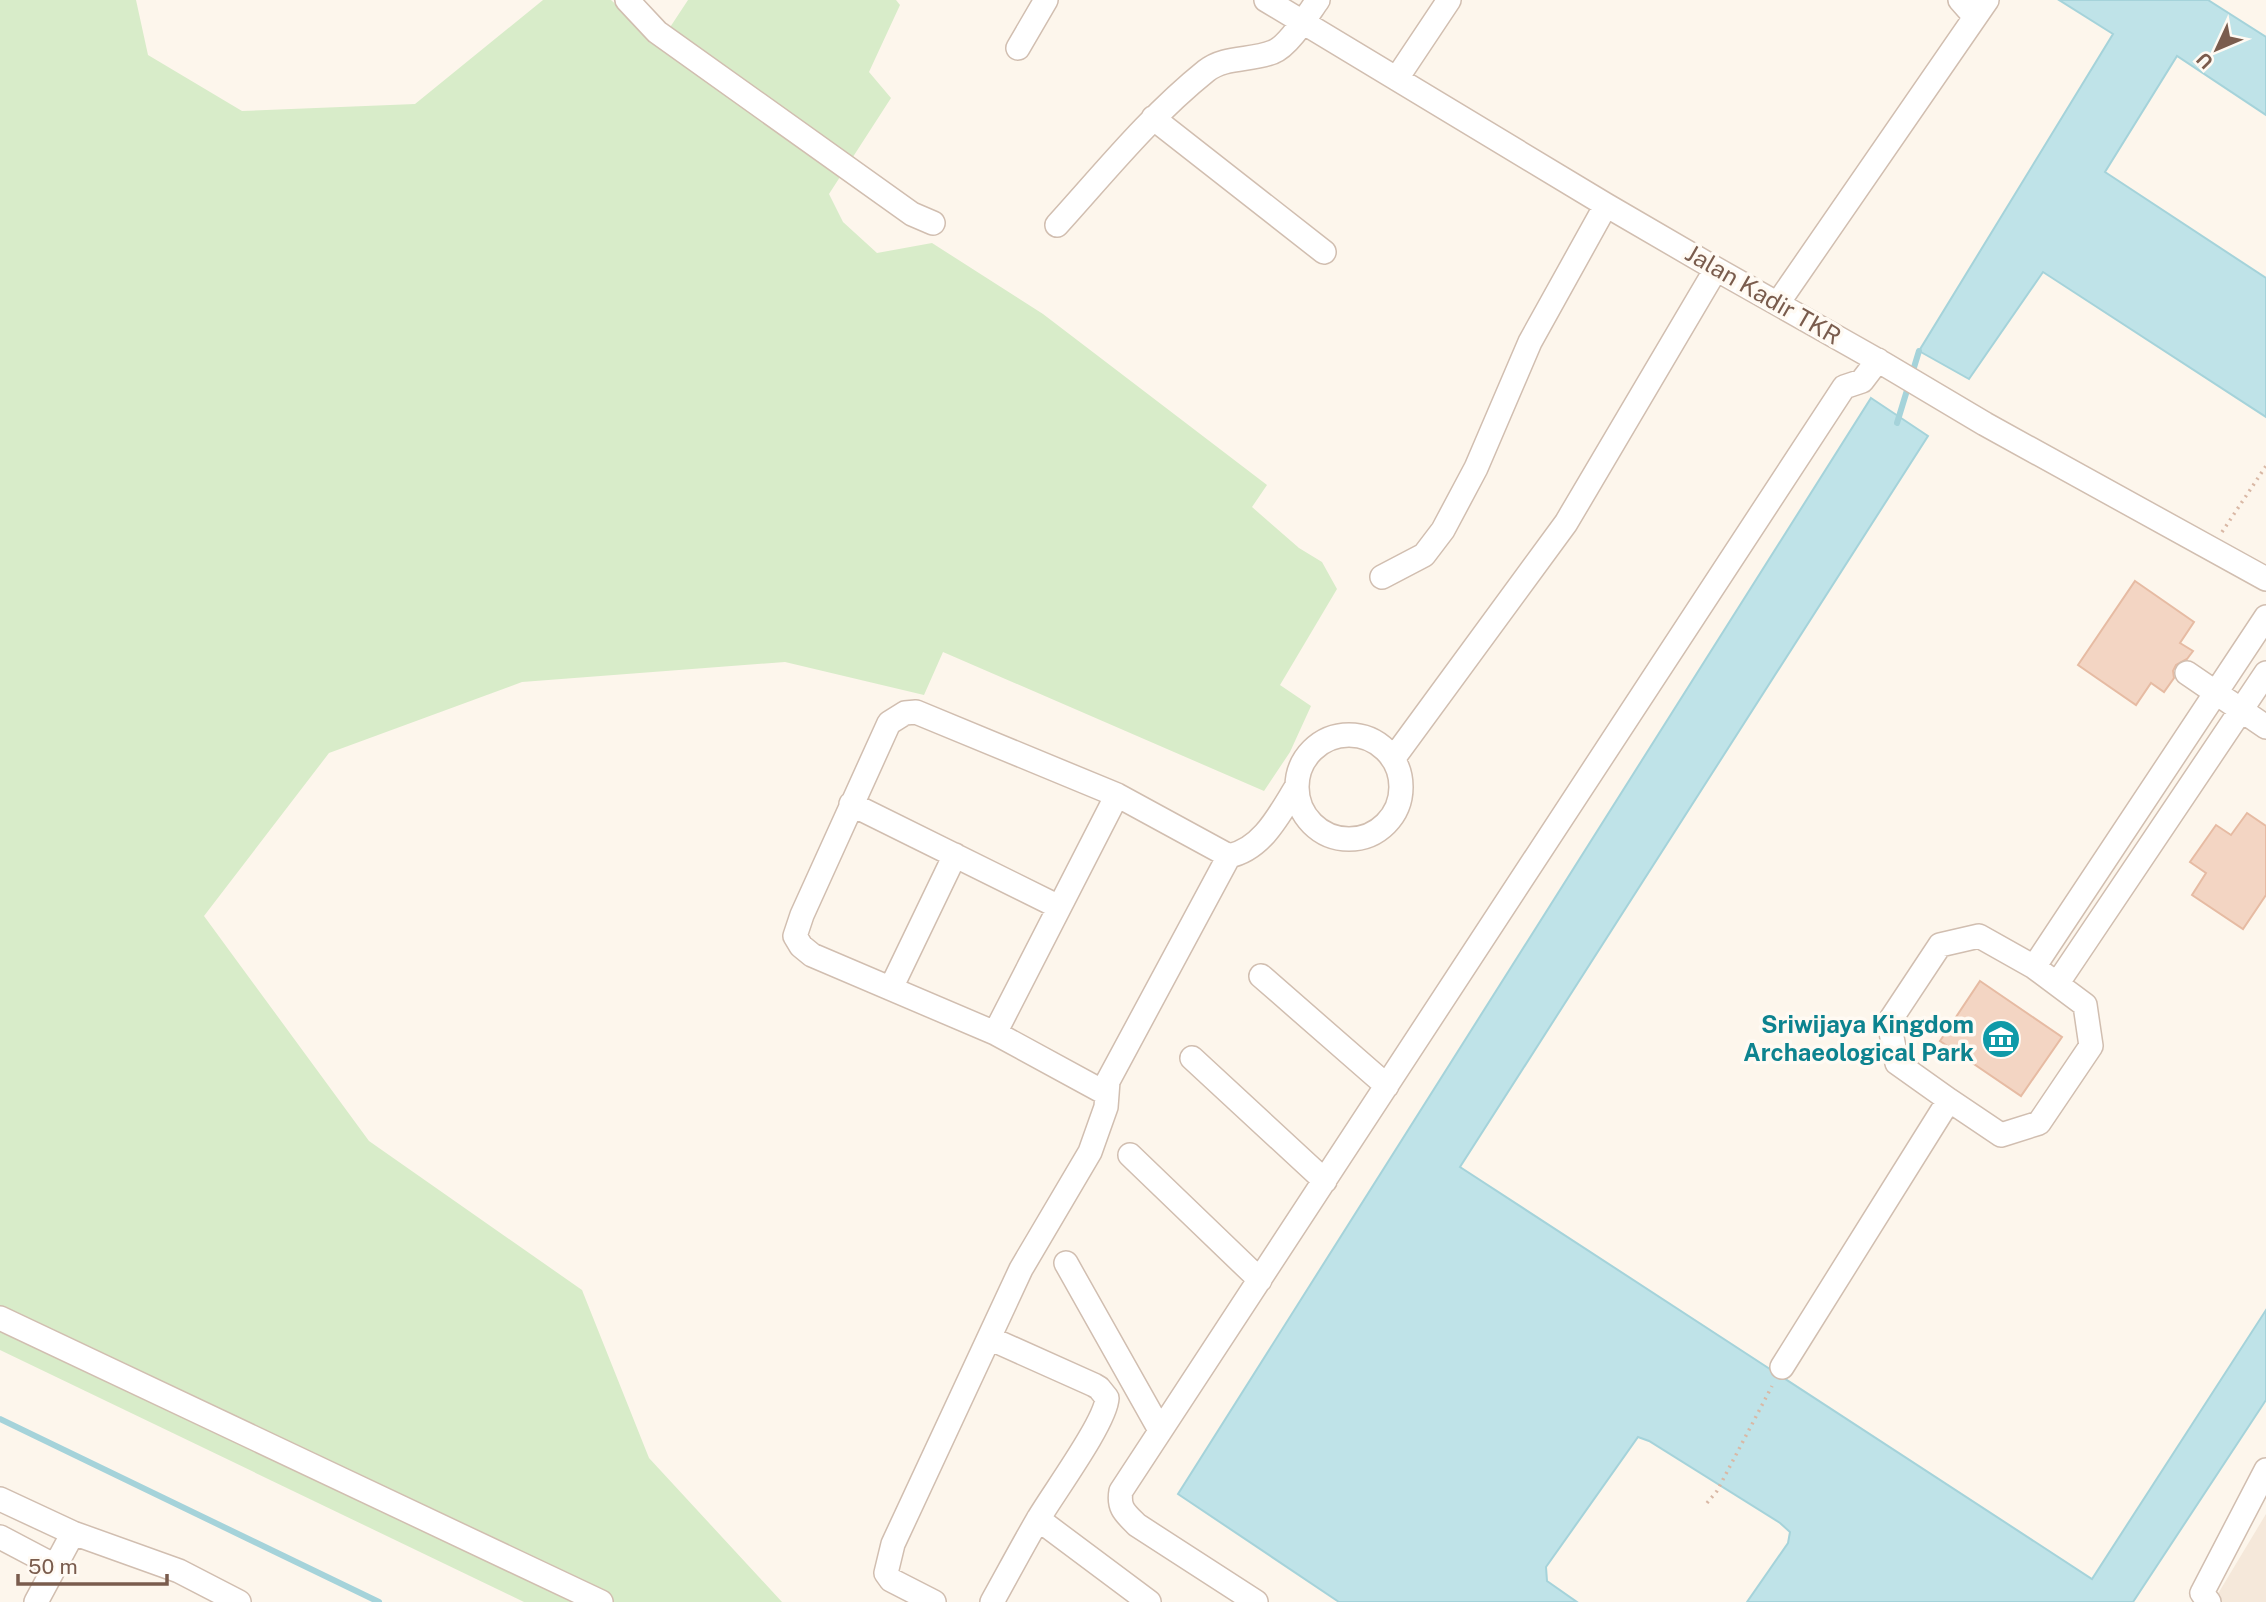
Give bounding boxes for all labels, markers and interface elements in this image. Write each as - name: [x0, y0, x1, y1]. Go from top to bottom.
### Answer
- north arrow: [2182, 14, 2252, 84]
- text: U: [2192, 48, 2217, 73]
- street label: Jalan Kadir TKR: [1681, 238, 1846, 350]
- place label: Sriwijaya Kingdom Archaeological Park: [1743, 1010, 1974, 1066]
- museum icon: Sriwijaya Kingdom Archaeological Park: [1980, 1018, 2022, 1060]
- scale bar: [18, 1542, 166, 1586]
- text: 50 m: [28, 1554, 78, 1579]

